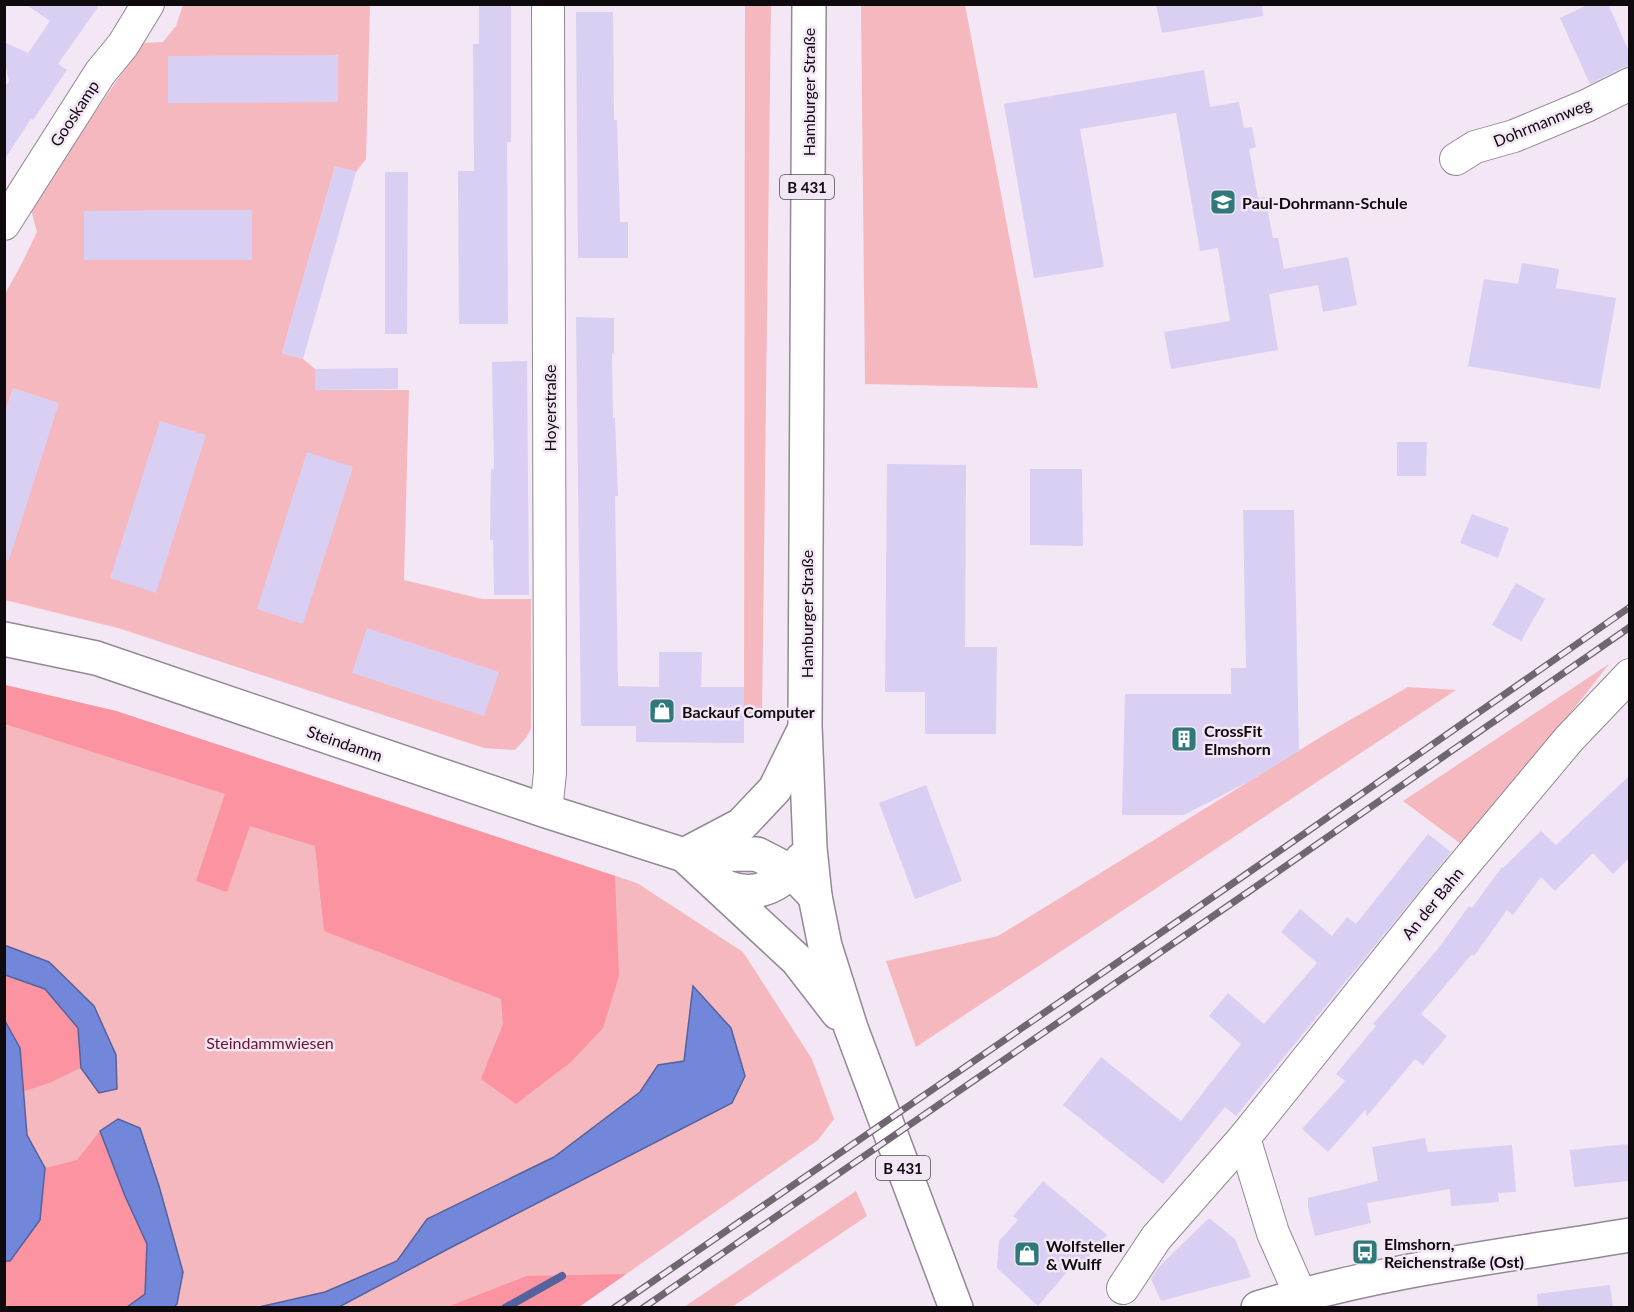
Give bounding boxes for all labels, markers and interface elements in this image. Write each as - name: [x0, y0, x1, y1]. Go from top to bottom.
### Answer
- street label: Hamburger Straße: [799, 28, 818, 156]
- street label: Gooskamp: [46, 76, 102, 150]
- street label: Dohrmannweg: [1490, 94, 1594, 150]
- road number: B 431: [780, 175, 834, 199]
- school or university icon: Paul-Dohrmann-Schule: [1208, 187, 1238, 217]
- place label: Paul-Dohrmann-Schule: [1242, 193, 1408, 212]
- street label: Hoyerstraße: [540, 364, 559, 452]
- street label: Hamburger Straße: [797, 550, 816, 678]
- shop icon: Backauf Computer: [647, 696, 677, 726]
- place label: Backauf Computer: [682, 702, 815, 721]
- street label: Steindamm: [305, 721, 385, 765]
- place label: CrossFit Elmshorn: [1204, 721, 1271, 758]
- building icon: CrossFit Elmshorn: [1169, 724, 1199, 754]
- street label: An der Bahn: [1397, 863, 1467, 943]
- park label: Steindammwiesen: [206, 1033, 334, 1052]
- road number: B 431: [876, 1156, 930, 1180]
- place label: Elmshorn, Reichenstraße (Ost): [1384, 1234, 1524, 1271]
- place label: Wolfsteller & Wulff: [1046, 1236, 1125, 1273]
- bus stop icon: Elmshorn, Reichenstraße (Ost): [1350, 1237, 1380, 1267]
- shop icon: Wolfsteller & Wulff: [1012, 1239, 1042, 1269]

